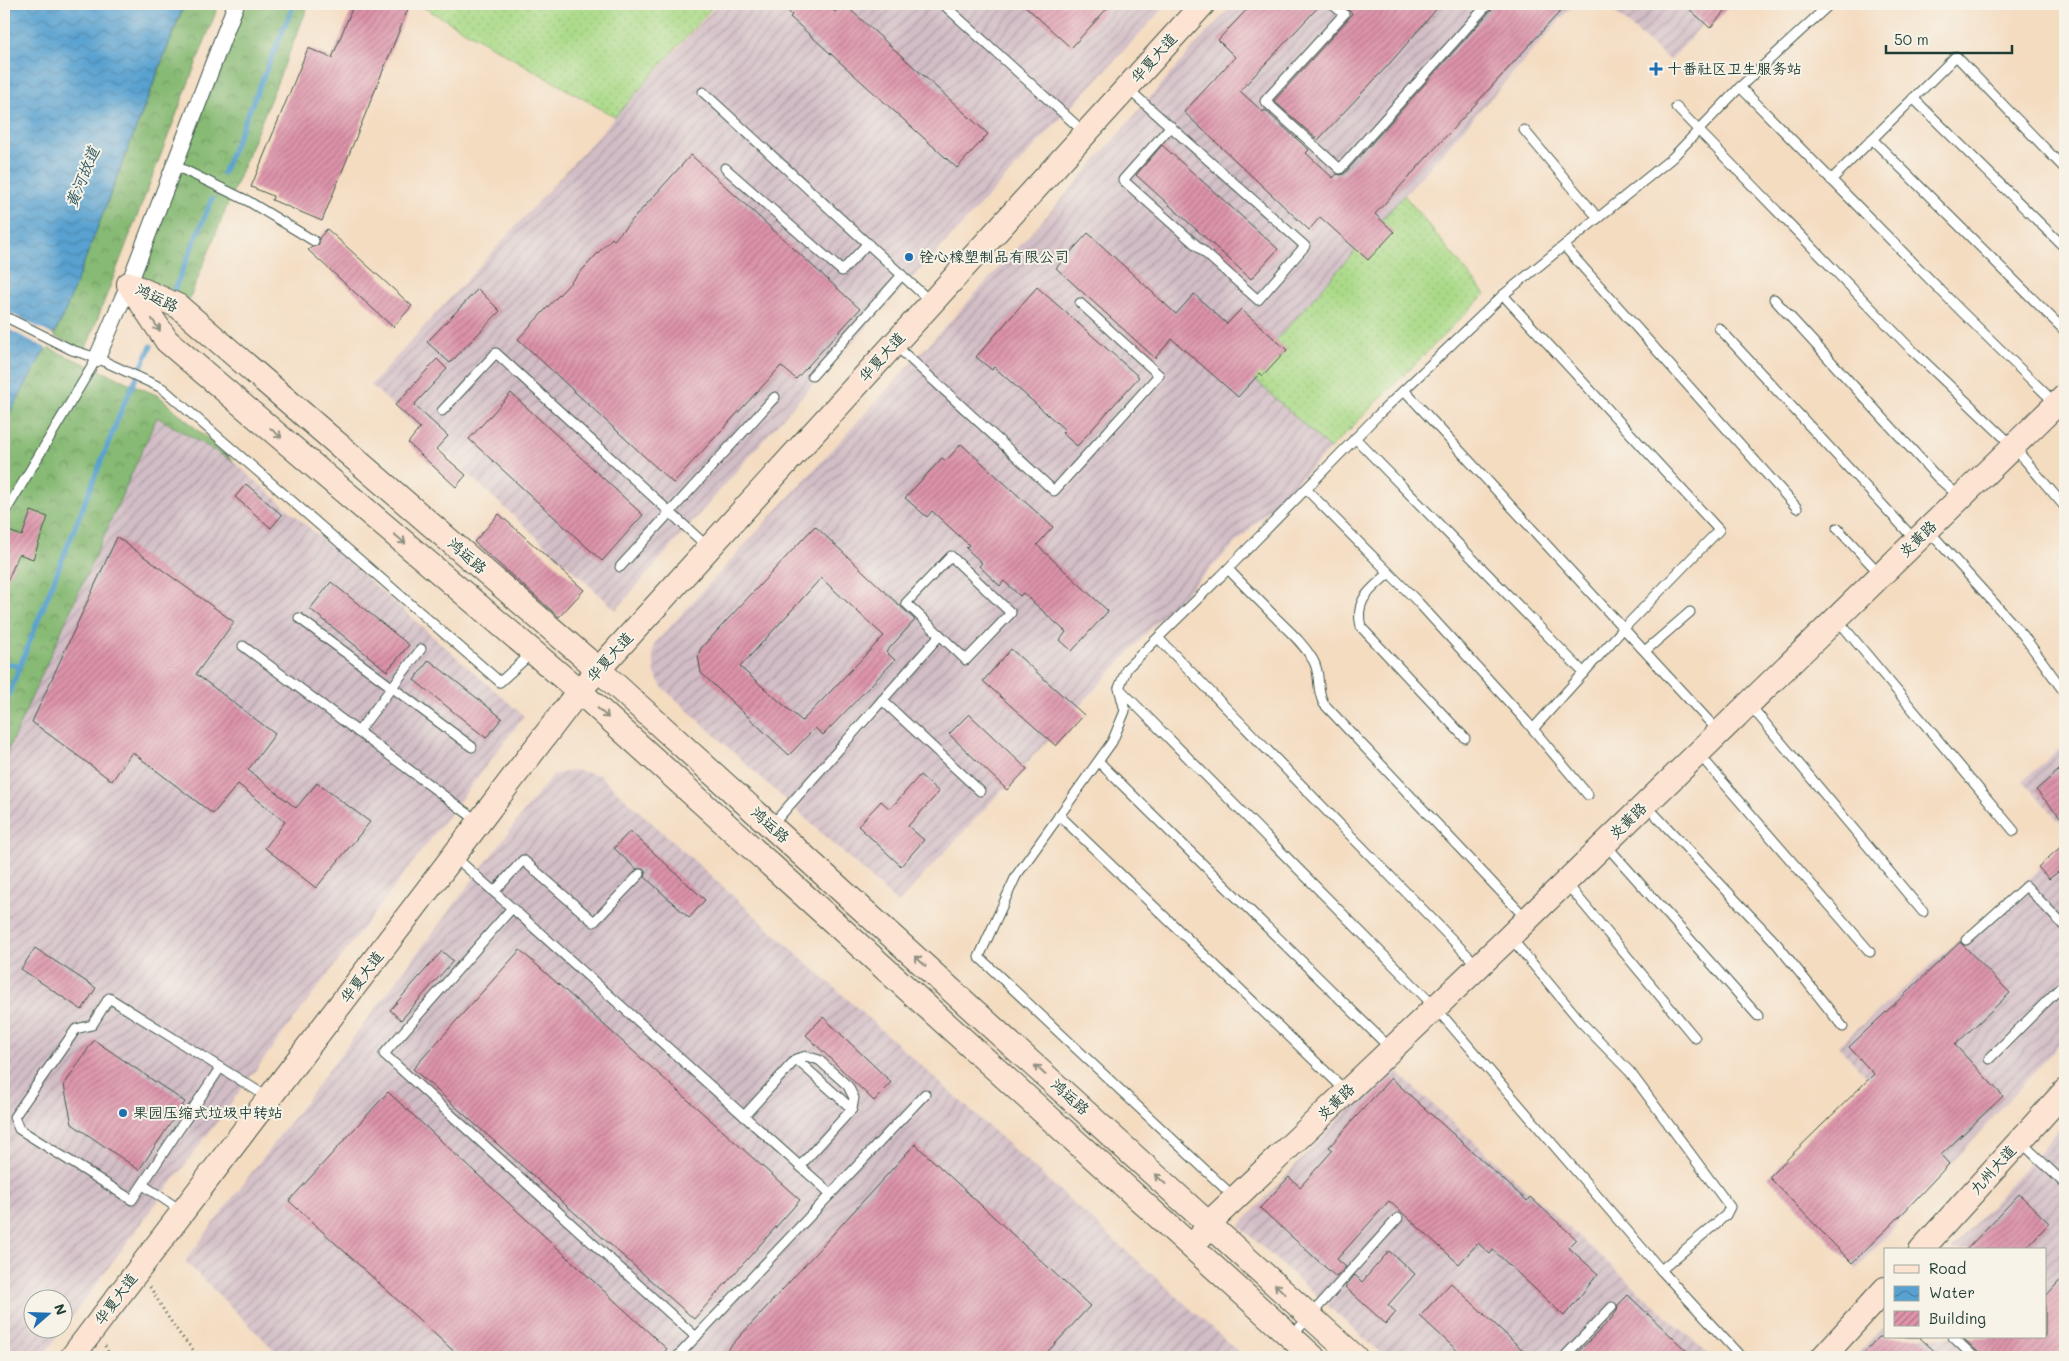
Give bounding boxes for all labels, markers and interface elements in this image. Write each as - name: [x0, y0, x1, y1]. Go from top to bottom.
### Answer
- scale bar: [1886, 22, 2013, 54]
- street label: 华夏大道: [1126, 28, 1181, 86]
- text: 50 m: [1894, 29, 1929, 49]
- place label: 十番社区卫生服务站: [1667, 58, 1802, 78]
- marker: 十番社区卫生服务站: [1649, 62, 1663, 76]
- water label: 黄河故道: [60, 141, 104, 210]
- place label: 铨心橡塑制品有限公司: [919, 246, 1069, 266]
- marker: 铨心橡塑制品有限公司: [903, 251, 915, 263]
- street label: 鸿运路: [133, 278, 182, 316]
- one-way arrow: [152, 317, 162, 331]
- street label: 华夏大道: [854, 327, 909, 385]
- one-way arrow: [270, 428, 283, 439]
- street label: 炎黄路: [1894, 515, 1940, 561]
- one-way arrow: [393, 533, 406, 544]
- street label: 鸿运路: [444, 533, 491, 578]
- street label: 华夏大道: [582, 627, 637, 685]
- one-way arrow: [597, 707, 610, 719]
- street label: 炎黄路: [1604, 797, 1650, 843]
- street label: 鸿运路: [747, 802, 794, 847]
- street label: 华夏大道: [335, 946, 387, 1006]
- one-way arrow: [913, 955, 926, 967]
- one-way arrow: [1034, 1064, 1047, 1076]
- street label: 鸿运路: [1047, 1074, 1094, 1119]
- street label: 炎黄路: [1312, 1078, 1358, 1124]
- place label: 果园压缩式垃圾中转站: [133, 1102, 283, 1122]
- marker: 果园压缩式垃圾中转站: [117, 1107, 129, 1119]
- street label: 九州大道: [1965, 1140, 2020, 1198]
- one-way arrow: [1154, 1173, 1167, 1185]
- legend: [1884, 1248, 2046, 1338]
- text: Road: [1929, 1258, 1966, 1278]
- street label: 华夏大道: [89, 1268, 141, 1328]
- text: Water: [1929, 1282, 1975, 1302]
- one-way arrow: [1274, 1283, 1287, 1295]
- north arrow: [22, 1288, 72, 1338]
- text: N: [50, 1301, 71, 1318]
- text: Building: [1929, 1308, 1986, 1328]

